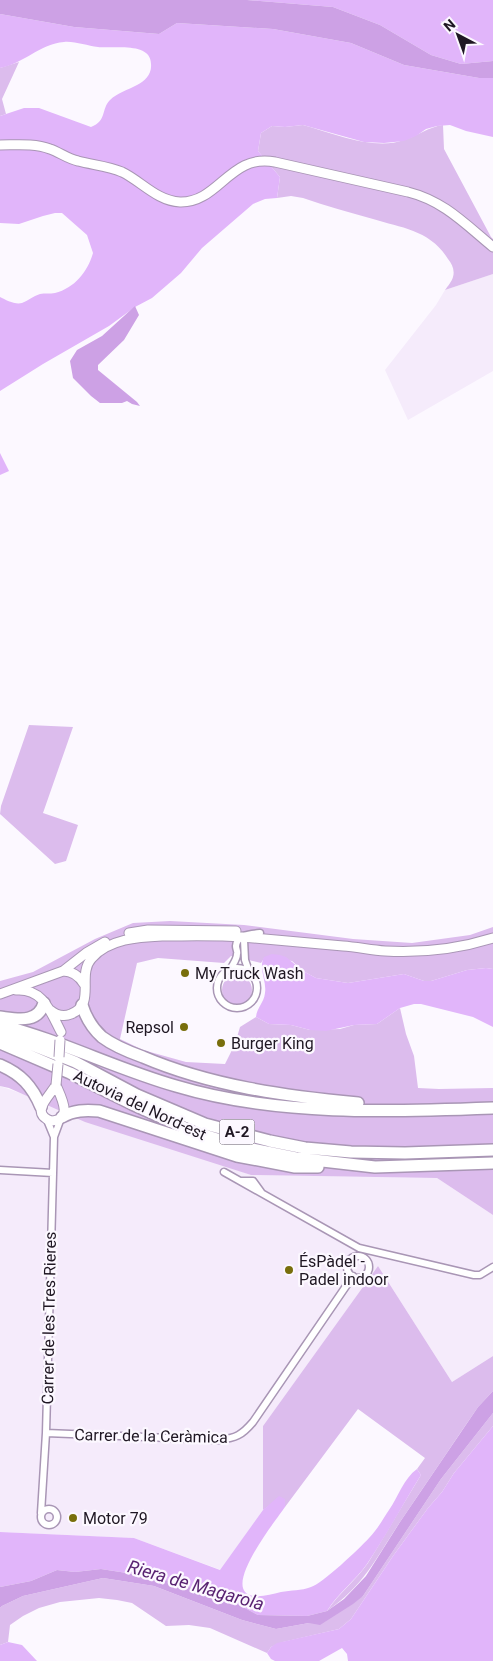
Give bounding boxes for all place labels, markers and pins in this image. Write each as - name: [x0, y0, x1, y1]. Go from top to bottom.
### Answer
- place label: My Truck Wash: [195, 964, 304, 983]
- marker: My Truck Wash: [179, 967, 191, 979]
- place label: Repsol: [125, 1018, 174, 1037]
- marker: Repsol: [178, 1021, 190, 1033]
- place label: Burger King: [231, 1034, 314, 1053]
- marker: Burger King: [215, 1037, 227, 1049]
- place label: ÉsPàdel - Padel indoor: [299, 1252, 389, 1289]
- marker: ÉsPàdel - Padel indoor: [283, 1264, 295, 1276]
- place label: Motor 79: [83, 1509, 148, 1528]
- marker: Motor 79: [67, 1512, 79, 1524]

